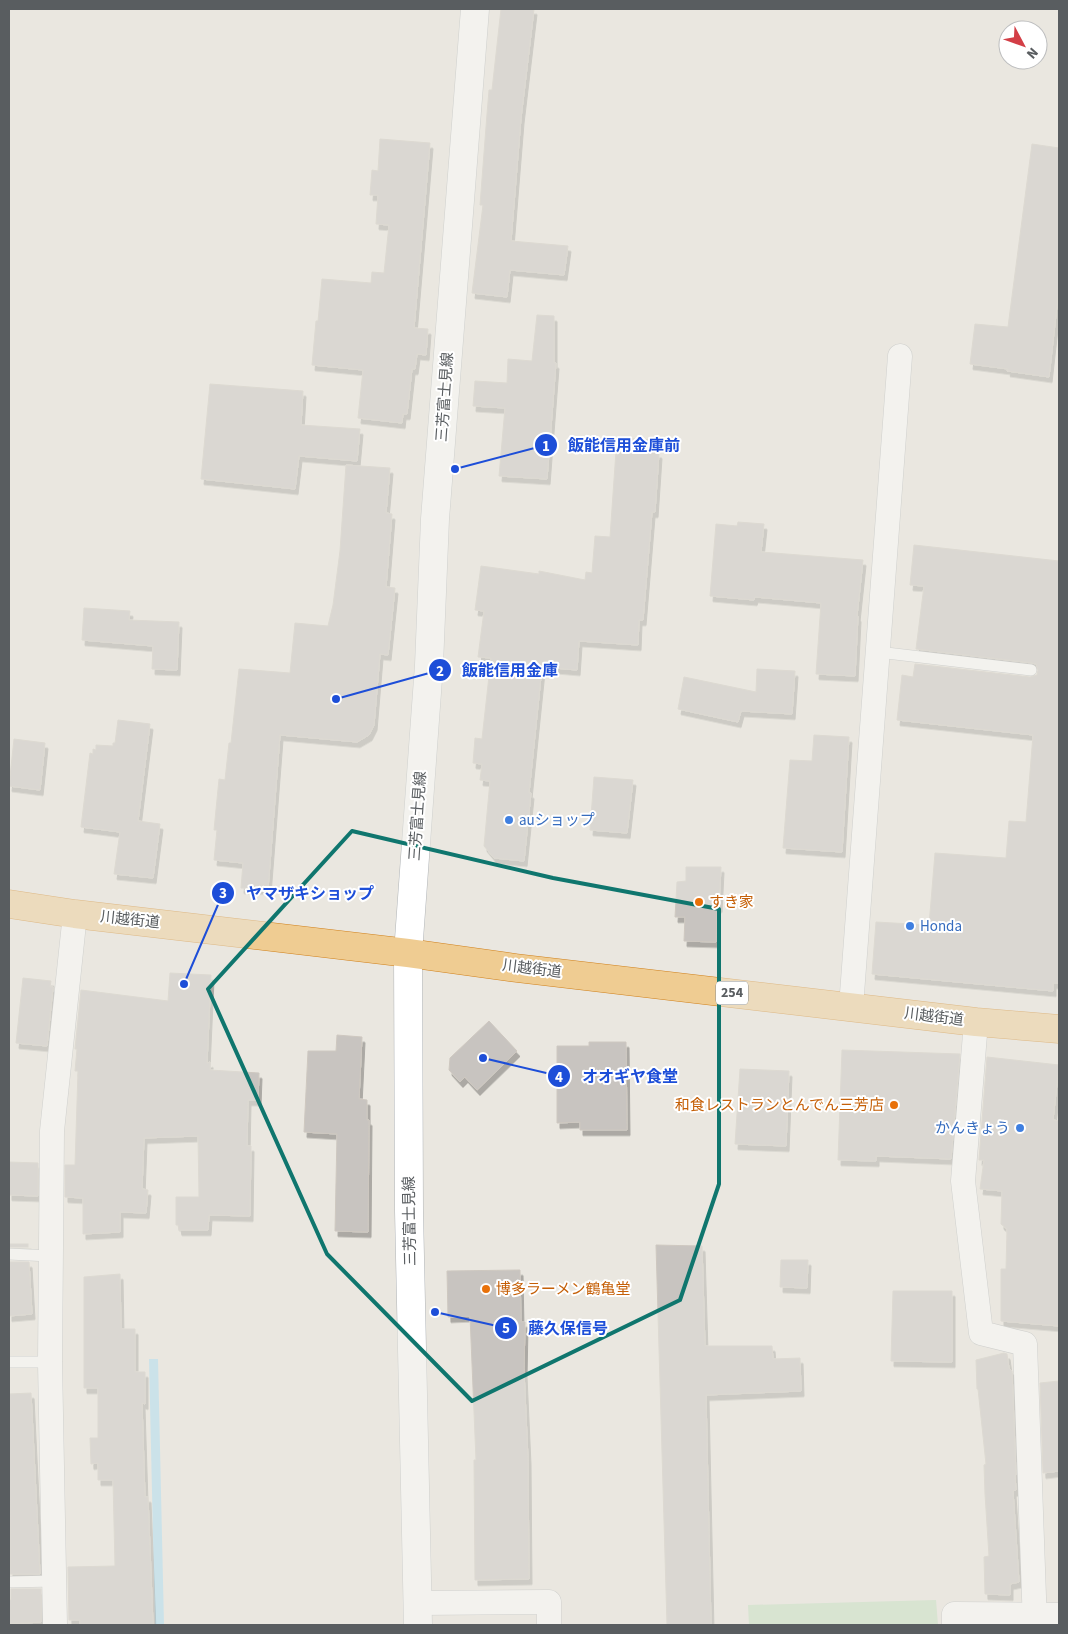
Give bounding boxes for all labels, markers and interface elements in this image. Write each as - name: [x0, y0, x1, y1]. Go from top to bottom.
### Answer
- north arrow: [998, 20, 1048, 70]
- text: N: [1021, 43, 1043, 63]
- street label: 三芳富士見線: [431, 351, 459, 443]
- callout: 飯能信用金庫前: [533, 430, 690, 461]
- text: 飯能信用金庫前: [567, 435, 680, 457]
- text: 1: [542, 436, 550, 457]
- callout: 飯能信用金庫: [427, 655, 568, 686]
- text: 飯能信用金庫: [461, 660, 558, 682]
- text: 2: [436, 661, 444, 682]
- street label: 三芳富士見線: [404, 770, 432, 862]
- place label: auショップ: [519, 810, 595, 831]
- marker: auショップ: [503, 814, 515, 826]
- callout: ヤマザキショップ: [211, 878, 384, 909]
- text: 3: [219, 883, 227, 904]
- text: ヤマザキショップ: [246, 883, 374, 905]
- place label: すき家: [709, 892, 754, 913]
- marker: すき家: [693, 896, 705, 908]
- street label: 川越街道: [99, 906, 161, 934]
- place label: Honda: [920, 916, 962, 937]
- marker: Honda: [904, 920, 916, 932]
- street label: 川越街道: [501, 955, 563, 983]
- road number: 254: [716, 981, 748, 1004]
- street label: 川越街道: [903, 1003, 965, 1031]
- callout: オオギヤ食堂: [547, 1061, 688, 1092]
- text: オオギヤ食堂: [582, 1066, 678, 1088]
- text: 4: [555, 1067, 563, 1088]
- place label: 和食レストランとんでん三芳店: [675, 1095, 884, 1116]
- marker: 和食レストランとんでん三芳店: [888, 1099, 900, 1111]
- place label: かんきょう: [935, 1118, 1010, 1139]
- marker: かんきょう: [1014, 1122, 1026, 1134]
- street label: 三芳富士見線: [399, 1176, 421, 1266]
- place label: 博多ラーメン鶴亀堂: [496, 1279, 630, 1300]
- marker: 博多ラーメン鶴亀堂: [480, 1283, 492, 1295]
- callout: 藤久保信号: [493, 1313, 618, 1344]
- text: 5: [502, 1318, 510, 1339]
- text: 藤久保信号: [528, 1318, 608, 1340]

